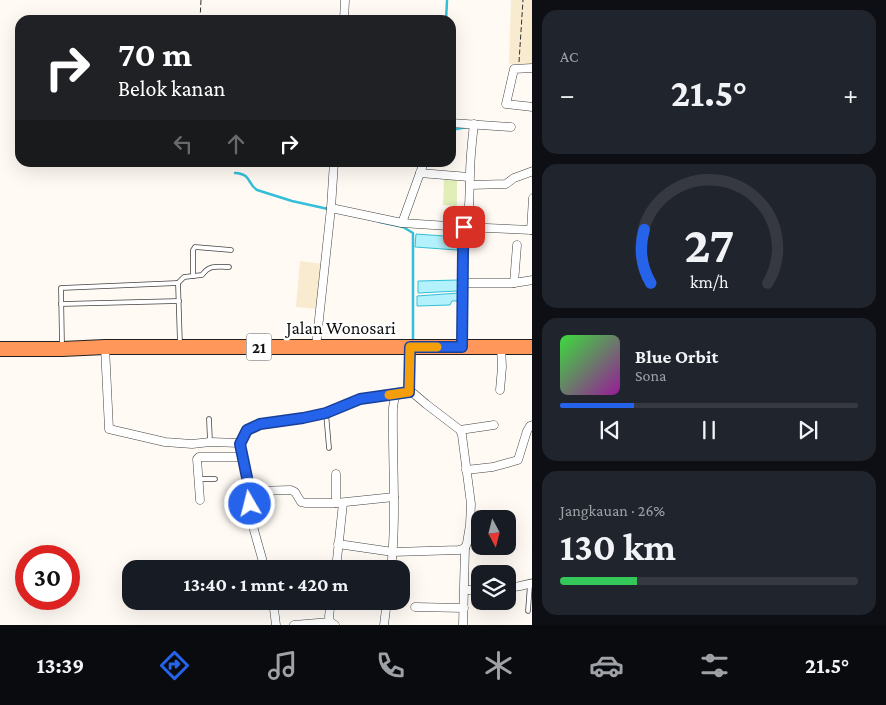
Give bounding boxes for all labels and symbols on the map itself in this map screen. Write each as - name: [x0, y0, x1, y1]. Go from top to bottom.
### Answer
- pin: [443, 206, 485, 248]
- street label: Jalan Wonosari: [284, 318, 396, 338]
- road number: 21: [246, 334, 272, 361]
- position arrow: [223, 477, 275, 529]
- north arrow: [471, 510, 516, 555]
- speed limit sign: 30: [15, 545, 80, 610]

